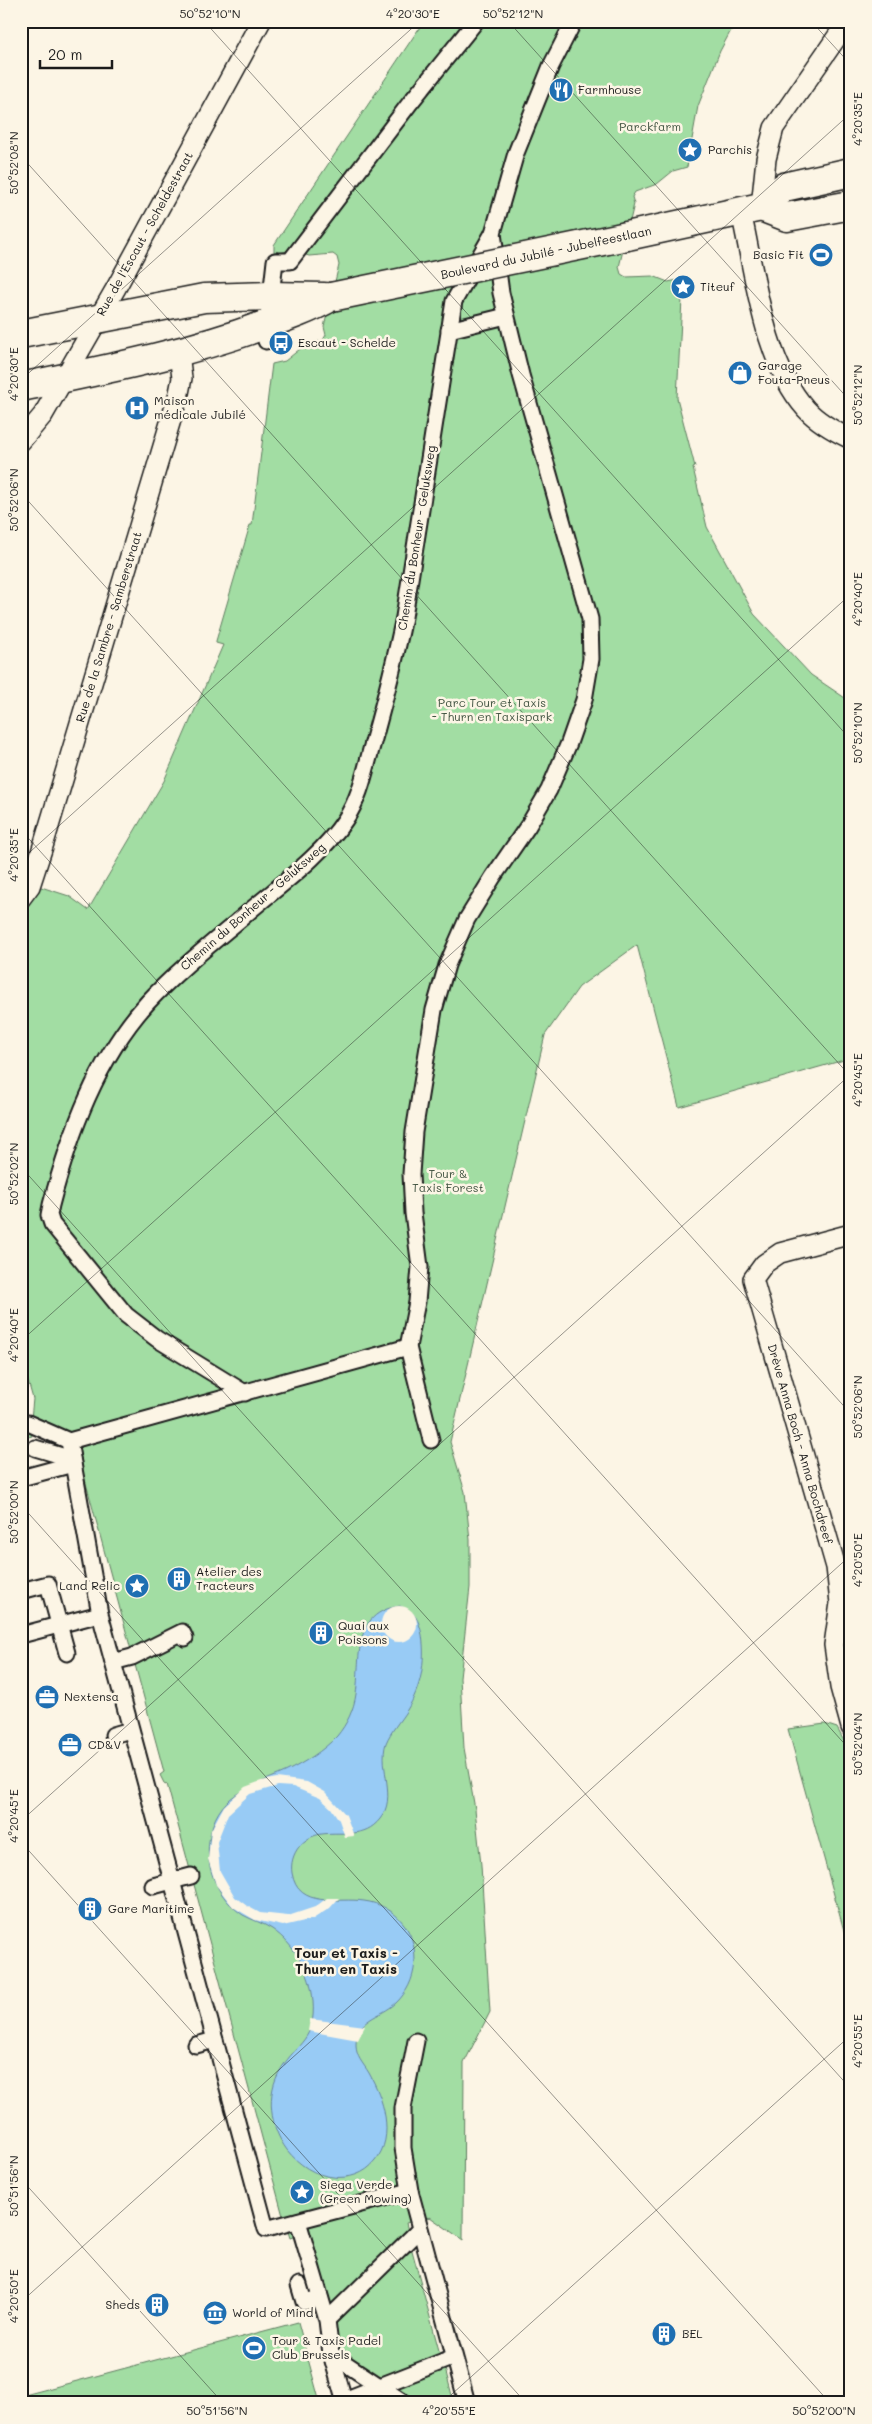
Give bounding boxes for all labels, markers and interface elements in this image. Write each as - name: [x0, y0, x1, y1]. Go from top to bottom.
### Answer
- text: 50°52'10"N: [179, 5, 241, 21]
- text: 4°20'30"E: [386, 5, 440, 21]
- text: 50°52'12"N: [483, 5, 543, 21]
- scale bar: [40, 38, 112, 70]
- text: 20 m: [48, 44, 82, 64]
- restaurant icon: Farmhouse: [548, 77, 574, 103]
- place label: Farmhouse: [578, 81, 641, 97]
- text: 4°20'35"E: [849, 92, 865, 146]
- park label: Parckfarm: [619, 118, 681, 134]
- text: 50°52'08"N: [5, 131, 21, 195]
- place icon: Parchis: [677, 137, 703, 163]
- place label: Parchis: [708, 141, 752, 157]
- street label: Rue de l'Escaut - Scheldestraat: [92, 149, 196, 318]
- street label: Boulevard du Jubilé - Jubelfeestlaan: [439, 222, 653, 282]
- sports icon: Basic Fit: [808, 242, 834, 268]
- place label: Basic Fit: [753, 246, 804, 262]
- place icon: Titeuf: [670, 274, 696, 300]
- place label: Titeuf: [700, 278, 735, 294]
- bus stop icon: Escaut - Schelde: [268, 330, 294, 356]
- place label: Escaut - Schelde: [298, 334, 396, 350]
- text: 4°20'30"E: [5, 347, 21, 401]
- place label: Garage Fouta-Pneus: [758, 357, 830, 387]
- shop icon: Garage Fouta-Pneus: [727, 360, 753, 386]
- text: 50°52'12"N: [849, 365, 865, 425]
- place label: Maison médicale Jubilé: [154, 392, 246, 422]
- hospital icon: Maison médicale Jubilé: [124, 395, 150, 421]
- street label: Chemin du Bonheur - Geluksweg: [393, 444, 439, 631]
- text: 50°52'06"N: [5, 468, 21, 532]
- street label: Rue de la Sambre - Samberstraat: [71, 529, 145, 724]
- text: 4°20'40"E: [849, 572, 865, 626]
- park label: Parc Tour et Taxis - Thurn en Taxispark: [432, 694, 552, 724]
- text: 50°52'10"N: [849, 702, 865, 764]
- text: 4°20'35"E: [5, 828, 21, 882]
- street label: Chemin du Bonheur - Geluksweg: [177, 839, 328, 974]
- text: 4°20'45"E: [849, 1053, 865, 1107]
- text: 50°52'02"N: [5, 1143, 21, 1205]
- park label: Tour & Taxis Forest: [412, 1165, 484, 1195]
- text: 4°20'40"E: [5, 1308, 21, 1362]
- street label: Drève Anna Boch - Anna Bochdreef: [765, 1342, 837, 1546]
- text: 50°52'06"N: [849, 1375, 865, 1439]
- text: 50°52'00"N: [5, 1480, 21, 1544]
- text: 4°20'50"E: [849, 1533, 865, 1587]
- place label: Atelier des Tracteurs: [196, 1563, 262, 1593]
- building icon: Atelier des Tracteurs: [166, 1566, 192, 1592]
- place icon: Land Relic: [124, 1573, 150, 1599]
- place label: Land Relic: [59, 1577, 120, 1593]
- place label: Quai aux Poissons: [338, 1617, 389, 1647]
- building icon: Quai aux Poissons: [308, 1620, 334, 1646]
- office icon: Nextensa: [34, 1684, 60, 1710]
- place label: Nextensa: [64, 1688, 119, 1704]
- text: 50°52'04"N: [849, 1713, 865, 1775]
- office icon: CD&V: [57, 1732, 83, 1758]
- place label: CD&V: [88, 1736, 121, 1752]
- text: 4°20'45"E: [5, 1789, 21, 1843]
- building icon: Gare Maritime: [77, 1896, 103, 1922]
- place label: Gare Maritime: [108, 1900, 194, 1916]
- district label: Tour et Taxis - Thurn en Taxis: [294, 1943, 398, 1978]
- text: 4°20'55"E: [849, 2014, 865, 2068]
- text: 50°51'56"N: [5, 2155, 21, 2217]
- place label: Siega Verde (Green Mowing): [320, 2176, 412, 2206]
- place icon: Siega Verde (Green Mowing): [289, 2179, 315, 2205]
- text: 4°20'50"E: [5, 2269, 21, 2323]
- building icon: Sheds: [144, 2292, 170, 2318]
- place label: Sheds: [106, 2296, 140, 2312]
- museum icon: World of Mind: [202, 2300, 228, 2326]
- place label: World of Mind: [232, 2304, 314, 2320]
- building icon: BEL: [651, 2321, 677, 2347]
- place label: BEL: [682, 2325, 703, 2341]
- place label: Tour & Taxis Padel Club Brussels: [272, 2332, 381, 2362]
- sports icon: Tour & Taxis Padel Club Brussels: [241, 2335, 267, 2361]
- text: 50°51'56"N: [186, 2402, 248, 2418]
- text: 4°20'55"E: [422, 2402, 476, 2418]
- text: 50°52'00"N: [792, 2402, 856, 2418]

